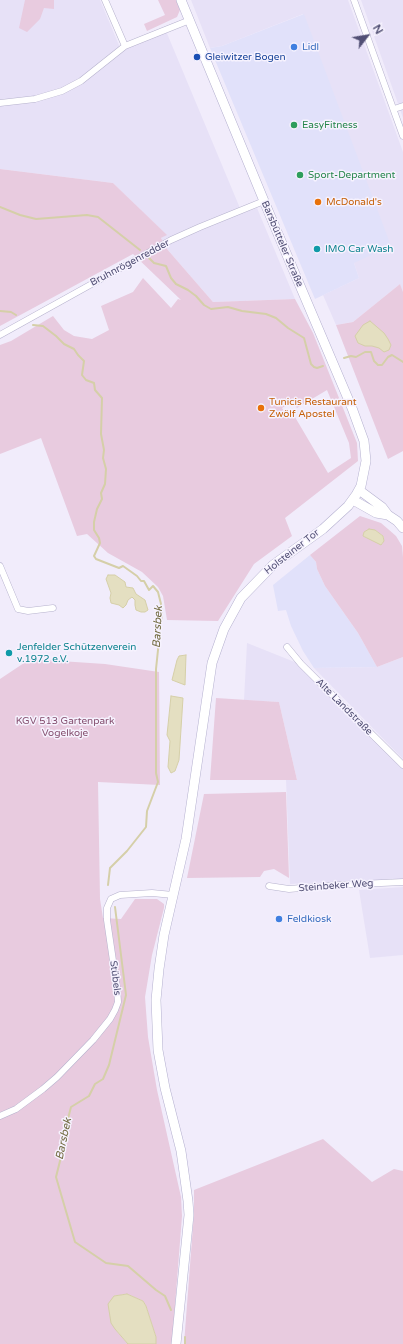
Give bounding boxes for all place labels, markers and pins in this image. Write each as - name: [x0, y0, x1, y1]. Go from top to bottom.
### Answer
- place label: Lidl: [302, 41, 319, 53]
- marker: Lidl: [289, 42, 299, 52]
- place label: Gleiwitzer Bogen: [205, 51, 286, 63]
- marker: Gleiwitzer Bogen: [192, 52, 202, 62]
- place label: EasyFitness: [302, 119, 358, 131]
- marker: EasyFitness: [289, 120, 299, 130]
- place label: Sport-Department: [308, 169, 395, 181]
- marker: Sport-Department: [295, 170, 305, 180]
- place label: McDonald's: [326, 196, 382, 208]
- marker: McDonald's: [313, 197, 323, 207]
- place label: IMO Car Wash: [325, 243, 393, 255]
- marker: IMO Car Wash: [312, 244, 322, 254]
- place label: Tunicis Restaurant Zwölf Apostel: [269, 396, 357, 420]
- marker: Tunicis Restaurant Zwölf Apostel: [256, 403, 266, 413]
- place label: Jenfelder Schützenverein v.1972 e.V.: [17, 641, 136, 664]
- marker: Jenfelder Schützenverein v.1972 e.V.: [4, 648, 14, 658]
- place label: Feldkiosk: [287, 913, 331, 925]
- marker: Feldkiosk: [274, 914, 284, 924]

